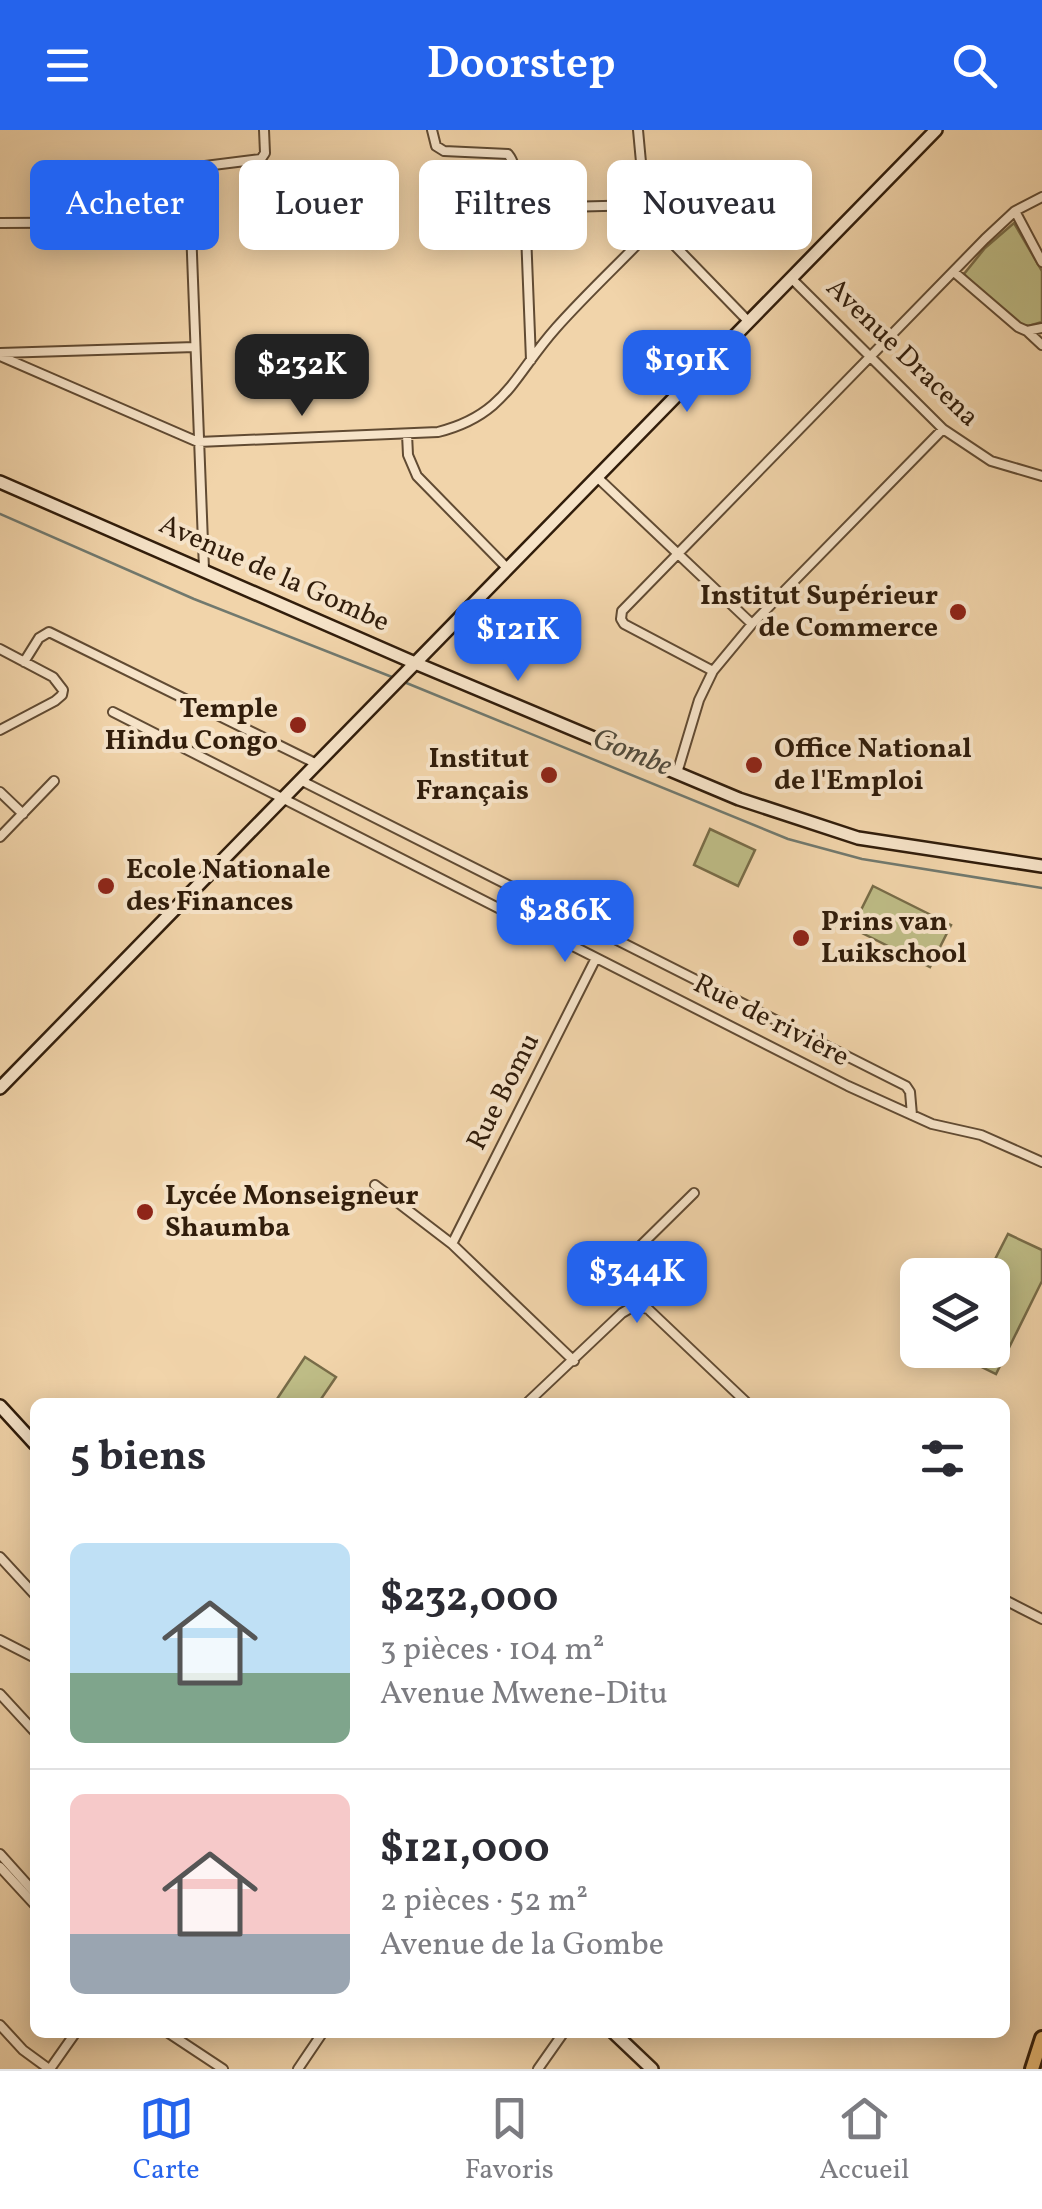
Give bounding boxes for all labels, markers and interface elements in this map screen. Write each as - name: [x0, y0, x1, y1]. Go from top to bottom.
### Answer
- text: Doorstep: [426, 34, 616, 97]
- icon: menu: [40, 38, 95, 93]
- icon: search: [947, 38, 1002, 93]
- chip: Acheter: [30, 160, 219, 250]
- chip: Louer: [239, 160, 399, 250]
- chip: Filtres: [419, 160, 587, 250]
- chip: Nouveau: [607, 160, 812, 250]
- street label: Avenue Dracena: [817, 270, 987, 436]
- pin: $191K: [617, 330, 757, 415]
- pin: $232K: [232, 334, 372, 419]
- text: $191K: [645, 340, 729, 384]
- text: $232K: [257, 344, 347, 388]
- street label: Avenue de la Gombe: [153, 506, 395, 642]
- place label: Institut Supérieur de Commerce: [700, 577, 938, 648]
- pin: $121K: [448, 599, 588, 684]
- marker: Institut Supérieur de Commerce: [947, 601, 969, 623]
- text: $121K: [476, 609, 560, 653]
- place label: Temple Hindu Congo: [105, 690, 278, 761]
- marker: Temple Hindu Congo: [287, 714, 309, 736]
- water label: Gombe: [586, 718, 678, 788]
- place label: Office National de l'Emploi: [774, 730, 972, 801]
- place label: Institut Français: [416, 740, 529, 811]
- marker: Office National de l'Emploi: [743, 754, 765, 776]
- marker: Institut Français: [538, 764, 560, 786]
- place label: Ecole Nationale des Finances: [126, 851, 331, 922]
- marker: Ecole Nationale des Finances: [95, 875, 117, 897]
- pin: $286K: [495, 880, 635, 965]
- text: $286K: [519, 890, 611, 934]
- place label: Prins van Luikschool: [821, 903, 967, 974]
- marker: Prins van Luikschool: [790, 927, 812, 949]
- street label: Rue de rivière: [686, 965, 856, 1077]
- street label: Rue Bomu: [458, 1027, 550, 1157]
- place label: Lycée Monseigneur Shaumba: [165, 1177, 419, 1248]
- marker: Lycée Monseigneur Shaumba: [134, 1201, 156, 1223]
- pin: $344K: [567, 1241, 707, 1326]
- text: $344K: [589, 1251, 685, 1295]
- map controls: [900, 1258, 1010, 1368]
- button: layers: [900, 1258, 1010, 1368]
- text: 5 biens: [70, 1429, 206, 1488]
- icon: filters: [915, 1431, 970, 1486]
- text: $232,000: [380, 1570, 559, 1629]
- icon: home: [150, 1583, 270, 1703]
- text: 3 pièces · 104 m²: [380, 1629, 605, 1673]
- text: Avenue Mwene-Ditu: [380, 1673, 668, 1717]
- text: $121,000: [380, 1821, 550, 1880]
- icon: home: [150, 1834, 270, 1954]
- text: 2 pièces · 52 m²: [380, 1880, 588, 1924]
- text: Avenue de la Gombe: [380, 1924, 664, 1968]
- tab: Carte: [133, 2091, 199, 2190]
- tab: Favoris: [465, 2091, 554, 2190]
- tab: Accueil: [819, 2091, 909, 2190]

